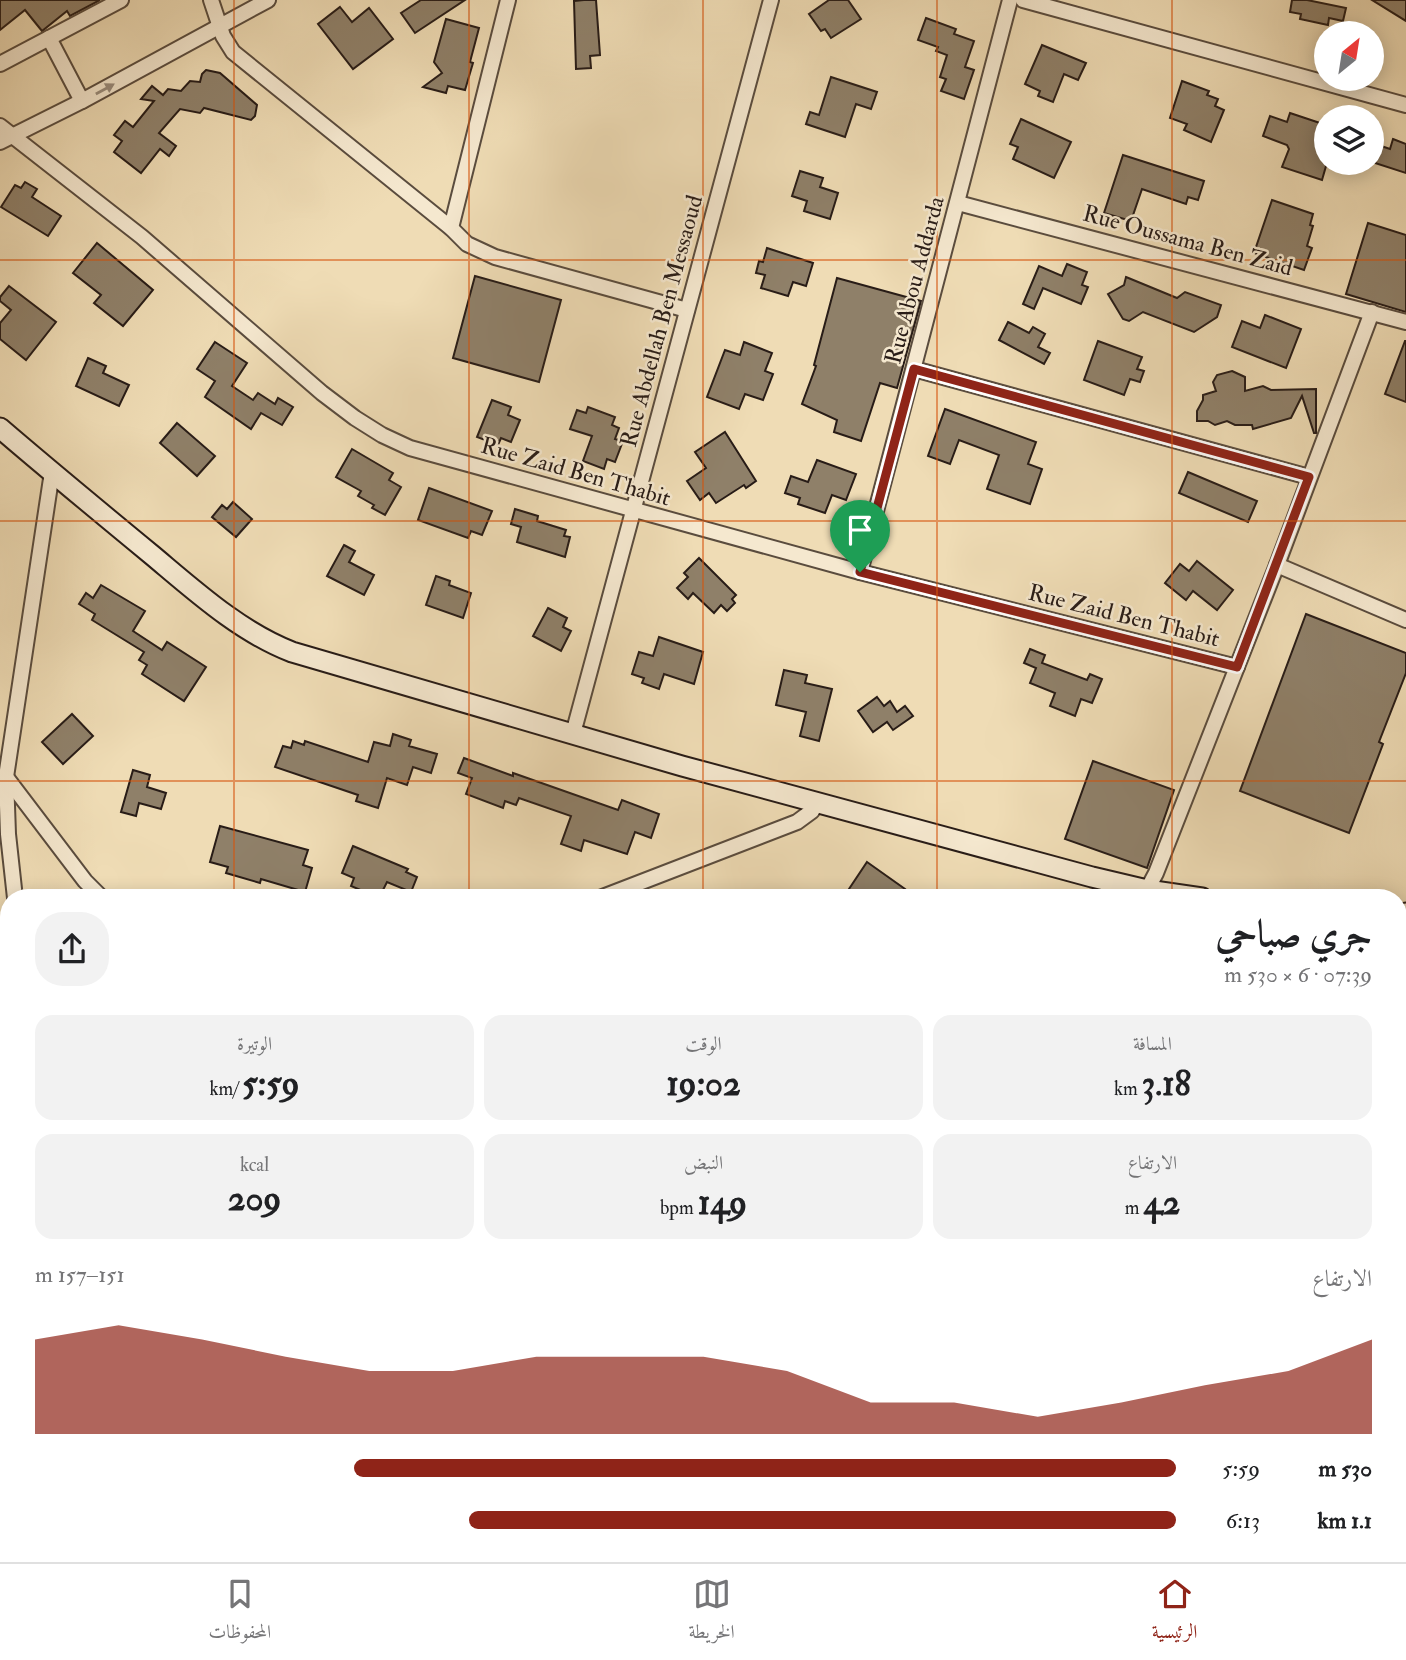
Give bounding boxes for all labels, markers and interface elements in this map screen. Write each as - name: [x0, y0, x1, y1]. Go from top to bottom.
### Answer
- north arrow: [1314, 21, 1384, 91]
- map controls: [1314, 21, 1384, 175]
- one-way arrow: [95, 83, 114, 95]
- button: layers: [1314, 105, 1384, 175]
- street label: Rue Abdellah Ben Messaoud: [614, 192, 709, 450]
- street label: Rue Abou Addarda: [878, 193, 951, 367]
- street label: Rue Oussama Ben Zaid: [1080, 199, 1296, 282]
- street label: Rue Zaid Ben Thabit: [478, 431, 674, 512]
- pin: [830, 500, 890, 572]
- icon: arrive: [841, 511, 879, 549]
- street label: Rue Zaid Ben Thabit: [1025, 578, 1223, 653]
- text: جري صباحي: [1216, 910, 1372, 958]
- button: share: [35, 912, 109, 986]
- text: 07:39 · 6 × 530 m: [1224, 960, 1372, 989]
- text: الوتيرة: [237, 1032, 272, 1056]
- text: الوقت: [685, 1032, 722, 1056]
- text: المسافة: [1133, 1032, 1172, 1056]
- text: 5:59: [242, 1062, 300, 1106]
- text: 19:02: [666, 1062, 741, 1106]
- text: 3.18: [1142, 1062, 1191, 1106]
- text: /km: [209, 1077, 242, 1101]
- text: km: [1114, 1077, 1142, 1101]
- text: النبض: [684, 1151, 723, 1175]
- text: الارتفاع: [1128, 1151, 1177, 1175]
- text: kcal: [240, 1153, 269, 1177]
- text: 209: [228, 1177, 281, 1221]
- text: 149: [698, 1181, 747, 1225]
- text: 42: [1144, 1181, 1180, 1225]
- text: bpm: [660, 1196, 698, 1220]
- text: m: [1125, 1196, 1144, 1220]
- text: 151–157 m: [35, 1260, 125, 1289]
- text: الارتفاع: [1312, 1264, 1372, 1293]
- text: 5:59: [1222, 1454, 1260, 1483]
- text: 530 m: [1319, 1454, 1372, 1483]
- text: 6:13: [1226, 1506, 1260, 1535]
- text: 1.1 km: [1317, 1506, 1372, 1535]
- tab: المحفوظات: [209, 1575, 271, 1650]
- tab: الخريطة: [688, 1575, 735, 1650]
- tab: الرئيسية: [1152, 1575, 1197, 1650]

